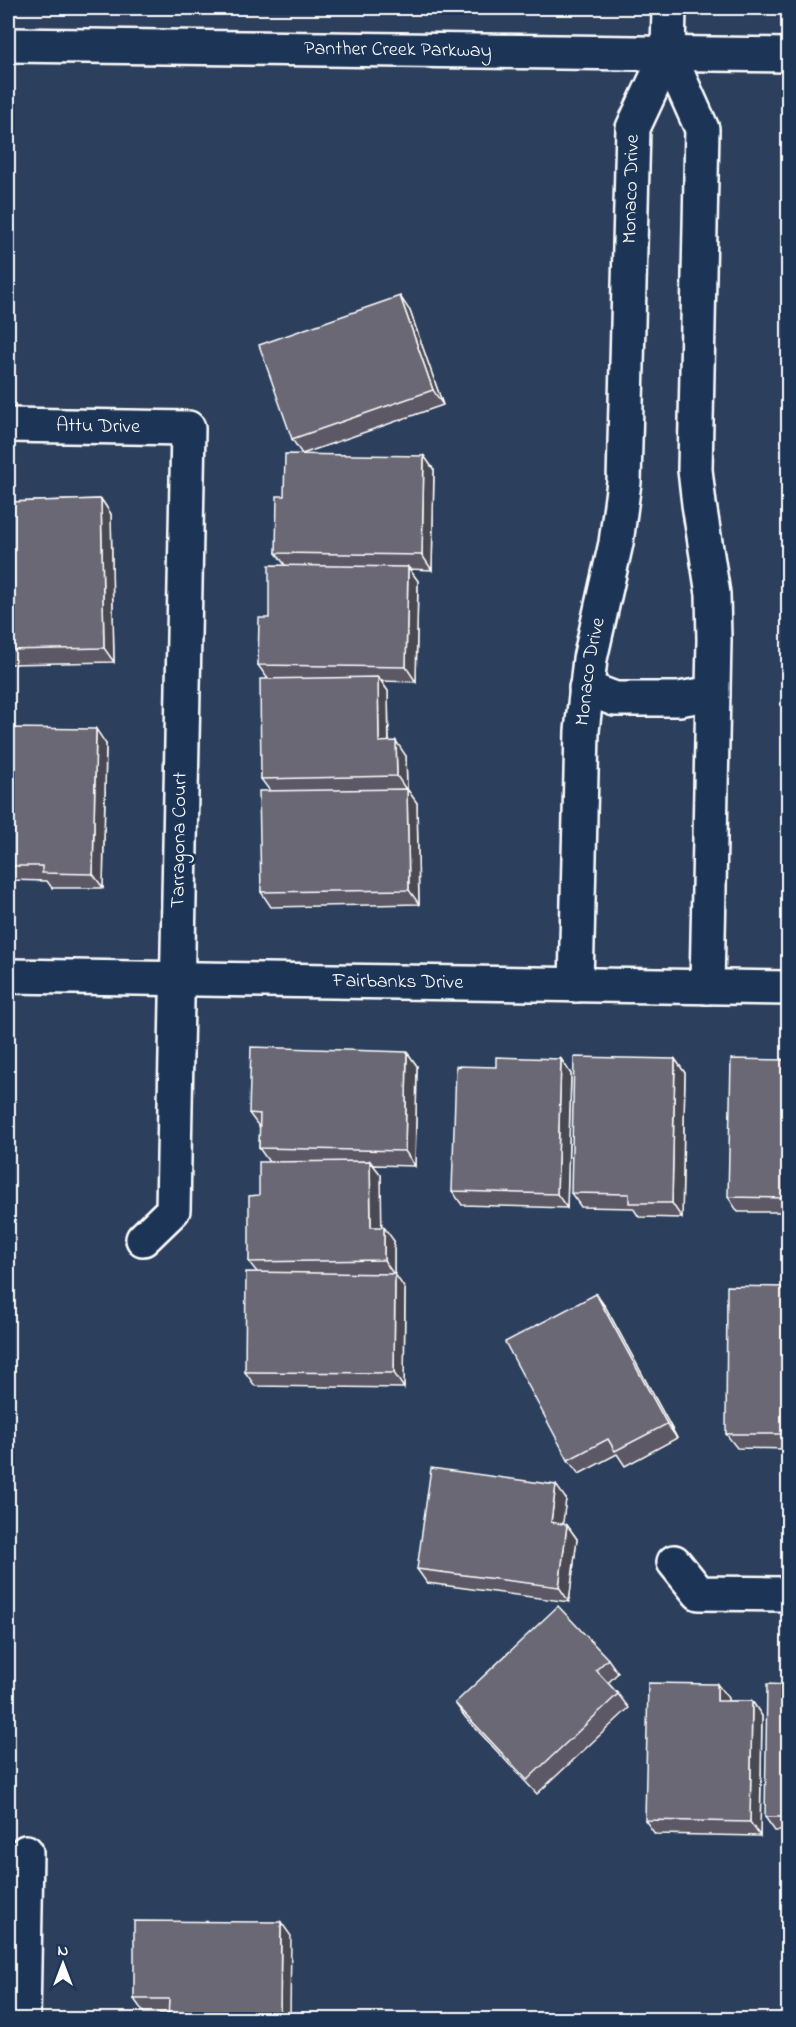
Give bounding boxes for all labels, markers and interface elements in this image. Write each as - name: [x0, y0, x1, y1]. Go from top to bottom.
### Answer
- street label: Panther Creek Parkway: [304, 34, 492, 66]
- street label: Monaco Drive: [616, 134, 647, 244]
- street label: Attu Drive: [56, 411, 140, 442]
- street label: Monaco Drive: [568, 615, 613, 727]
- street label: Tarragona Court: [164, 771, 197, 908]
- street label: Fairbanks Drive: [331, 966, 463, 998]
- north arrow: [33, 1934, 93, 1994]
- text: N: [58, 1939, 69, 1963]

